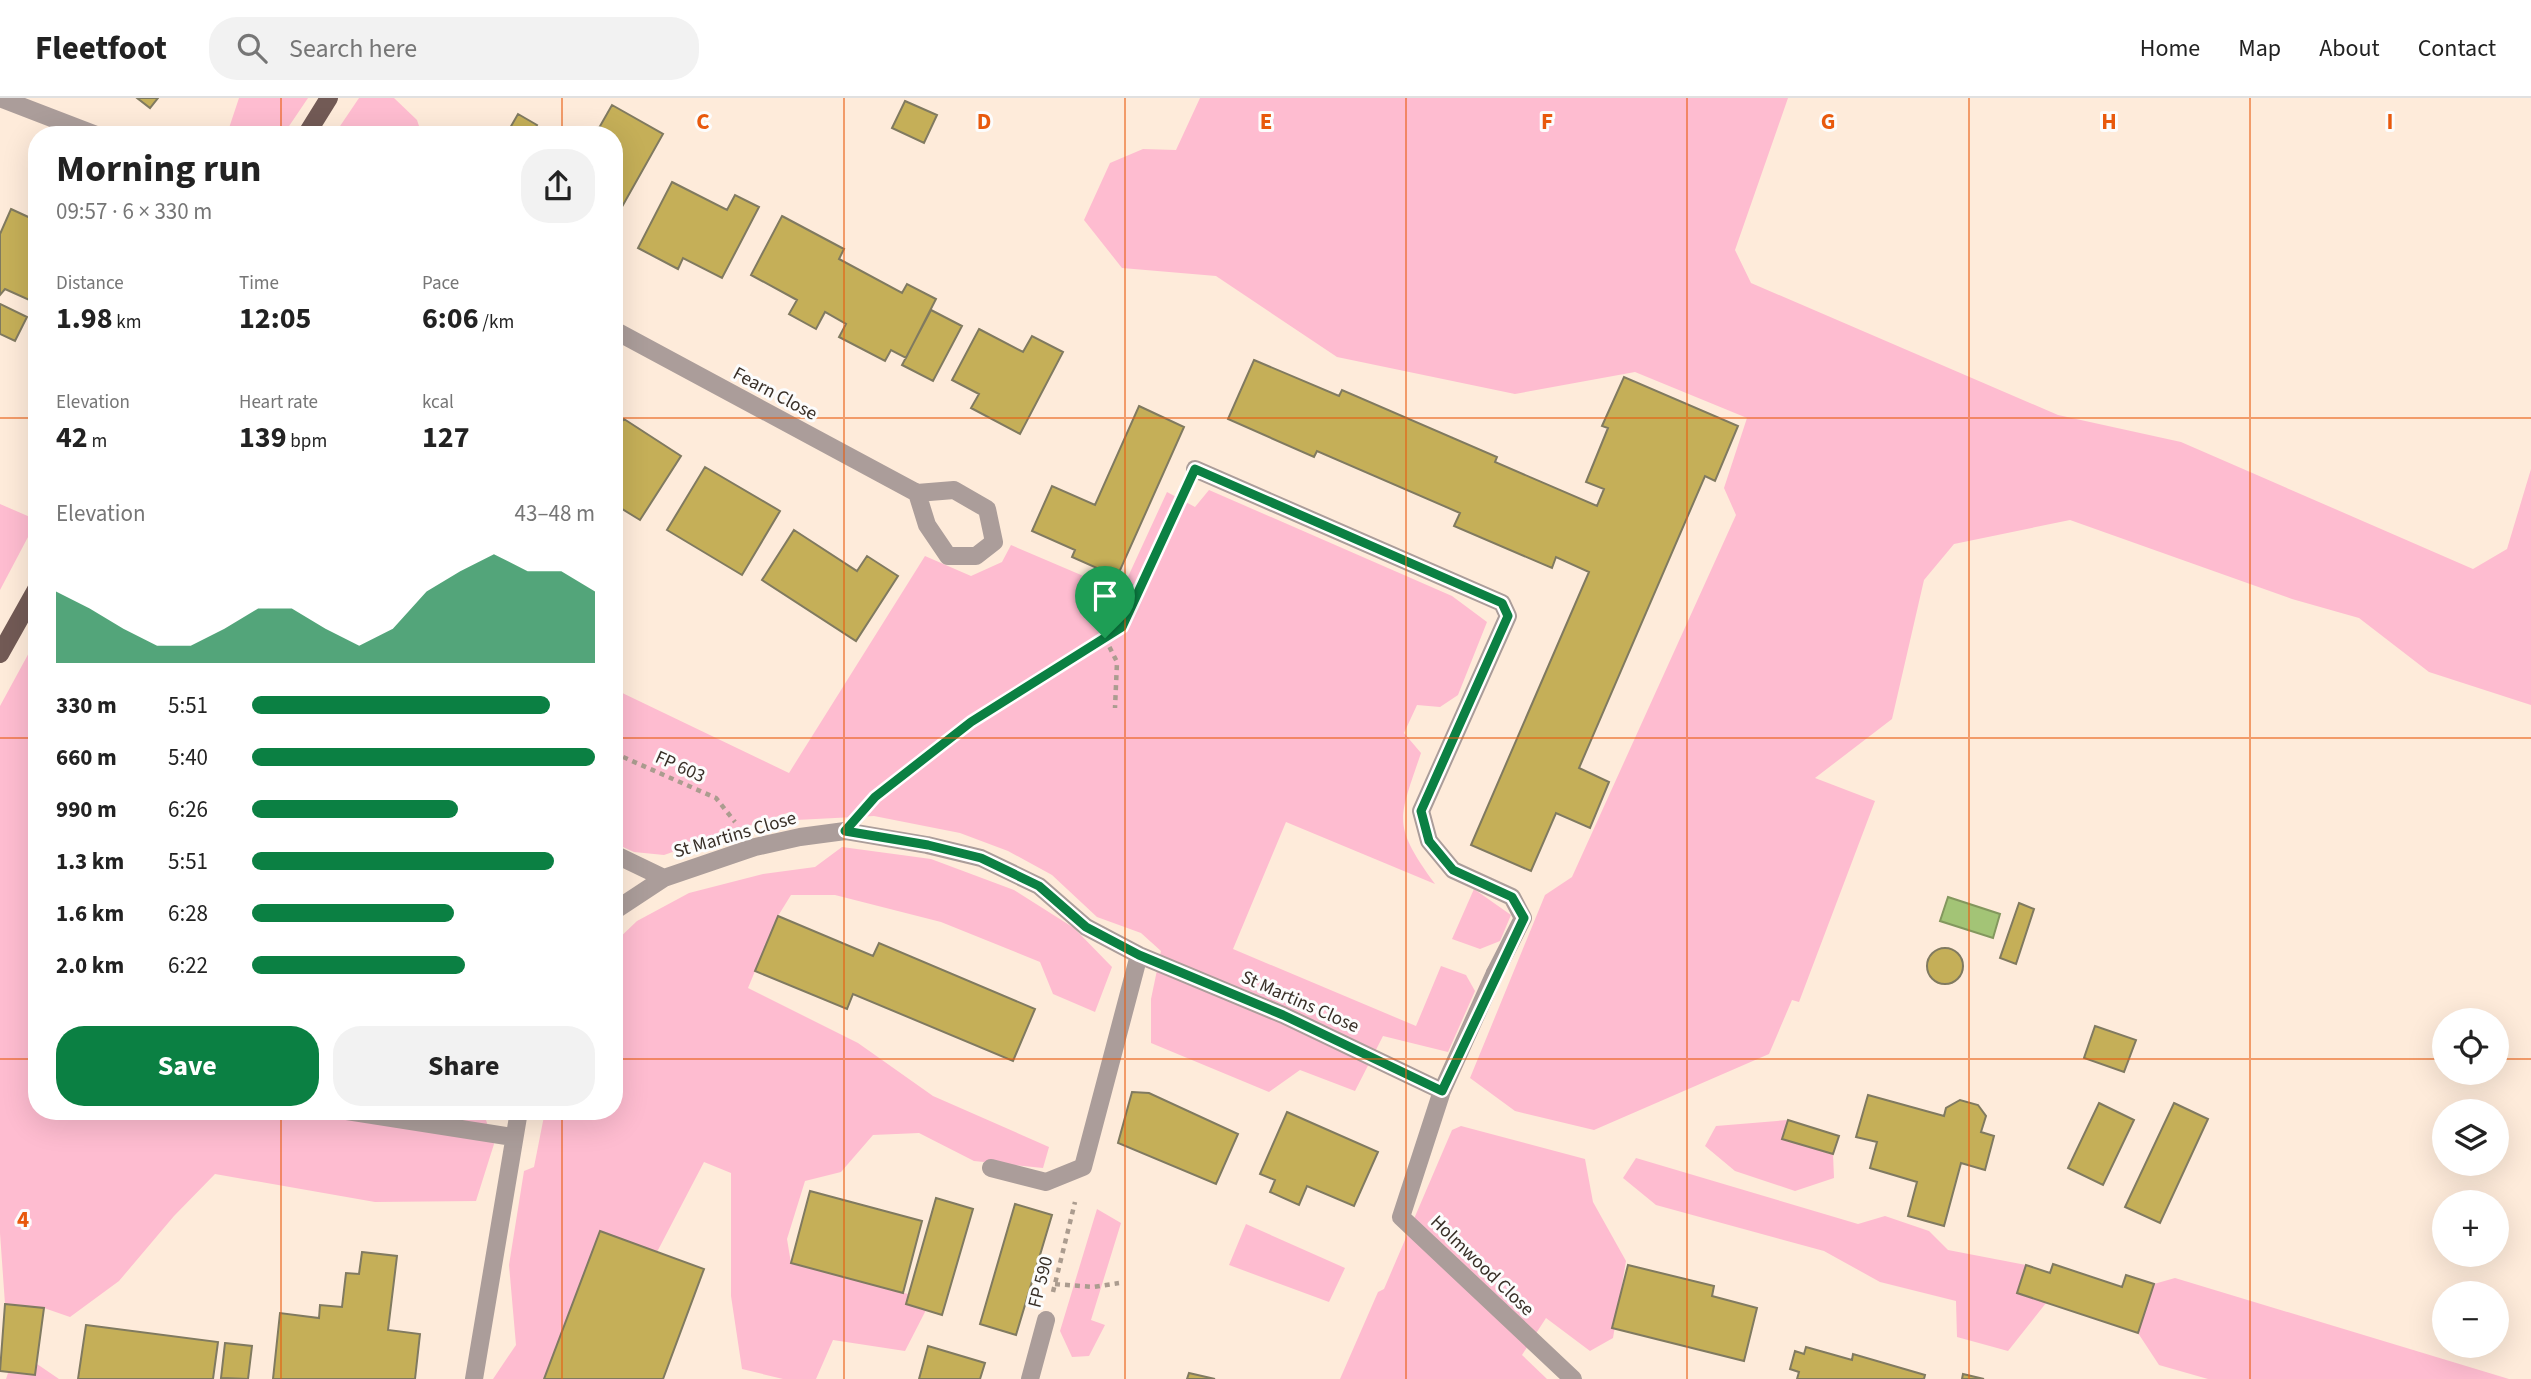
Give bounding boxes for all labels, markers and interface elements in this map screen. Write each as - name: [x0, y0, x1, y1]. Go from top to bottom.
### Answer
- search box: [209, 17, 699, 80]
- text: Fleetfoot: [35, 25, 167, 72]
- icon: search: [233, 29, 271, 67]
- text: Search here: [289, 30, 417, 67]
- text: Home: [2140, 31, 2200, 66]
- text: Map: [2238, 31, 2281, 66]
- text: About: [2319, 31, 2380, 66]
- text: Contact: [2418, 31, 2496, 66]
- text: C: [696, 105, 710, 138]
- text: D: [977, 105, 991, 138]
- text: E: [1260, 105, 1272, 138]
- text: F: [1541, 105, 1553, 138]
- text: G: [1821, 105, 1835, 138]
- text: H: [2101, 105, 2117, 138]
- text: I: [2387, 105, 2393, 138]
- text: Morning run: [56, 142, 261, 196]
- button: share: [521, 149, 595, 223]
- text: 09:57 · 6 × 330 m: [56, 195, 212, 228]
- text: Distance: [56, 270, 124, 297]
- text: Time: [239, 270, 279, 297]
- text: Pace: [422, 270, 459, 297]
- text: 1.98: [56, 297, 113, 340]
- text: 12:05: [239, 297, 311, 340]
- text: 6:06: [422, 297, 479, 340]
- text: km: [113, 309, 142, 336]
- text: /km: [479, 309, 514, 336]
- street label: Fearn Close: [728, 360, 822, 428]
- text: Elevation: [56, 389, 130, 416]
- text: Heart rate: [239, 389, 318, 416]
- text: kcal: [422, 389, 454, 416]
- text: 42: [56, 416, 88, 459]
- text: 139: [239, 416, 287, 459]
- text: 127: [422, 416, 470, 459]
- text: m: [88, 428, 107, 455]
- text: bpm: [287, 428, 327, 455]
- text: Elevation: [56, 497, 146, 530]
- text: 43–48 m: [515, 497, 595, 530]
- pin: [1075, 566, 1135, 638]
- icon: arrive: [1086, 577, 1124, 615]
- text: 330 m: [56, 689, 117, 722]
- text: 5:51: [168, 689, 208, 722]
- text: 660 m: [56, 741, 117, 774]
- text: 5:40: [168, 741, 208, 774]
- street label: FP 603: [651, 744, 709, 790]
- text: 990 m: [56, 793, 117, 826]
- text: 6:26: [168, 793, 208, 826]
- street label: St Martins Close: [670, 805, 800, 865]
- text: 1.3 km: [56, 845, 124, 878]
- text: 5:51: [168, 845, 208, 878]
- text: 1.6 km: [56, 897, 124, 930]
- text: 6:28: [168, 897, 208, 930]
- text: 2.0 km: [56, 949, 124, 982]
- text: 6:22: [168, 949, 208, 982]
- street label: St Martins Close: [1237, 964, 1363, 1040]
- map controls: [2432, 1008, 2509, 1358]
- button: locate: [2432, 1008, 2509, 1085]
- button: Save: [56, 1026, 319, 1106]
- button: Share: [333, 1026, 595, 1106]
- button: layers: [2432, 1099, 2509, 1176]
- button: +: [2432, 1190, 2509, 1267]
- text: 4: [17, 1203, 29, 1236]
- street label: Holmwood Close: [1424, 1209, 1540, 1323]
- street label: FP 590: [1022, 1253, 1060, 1311]
- button: −: [2432, 1281, 2509, 1358]

